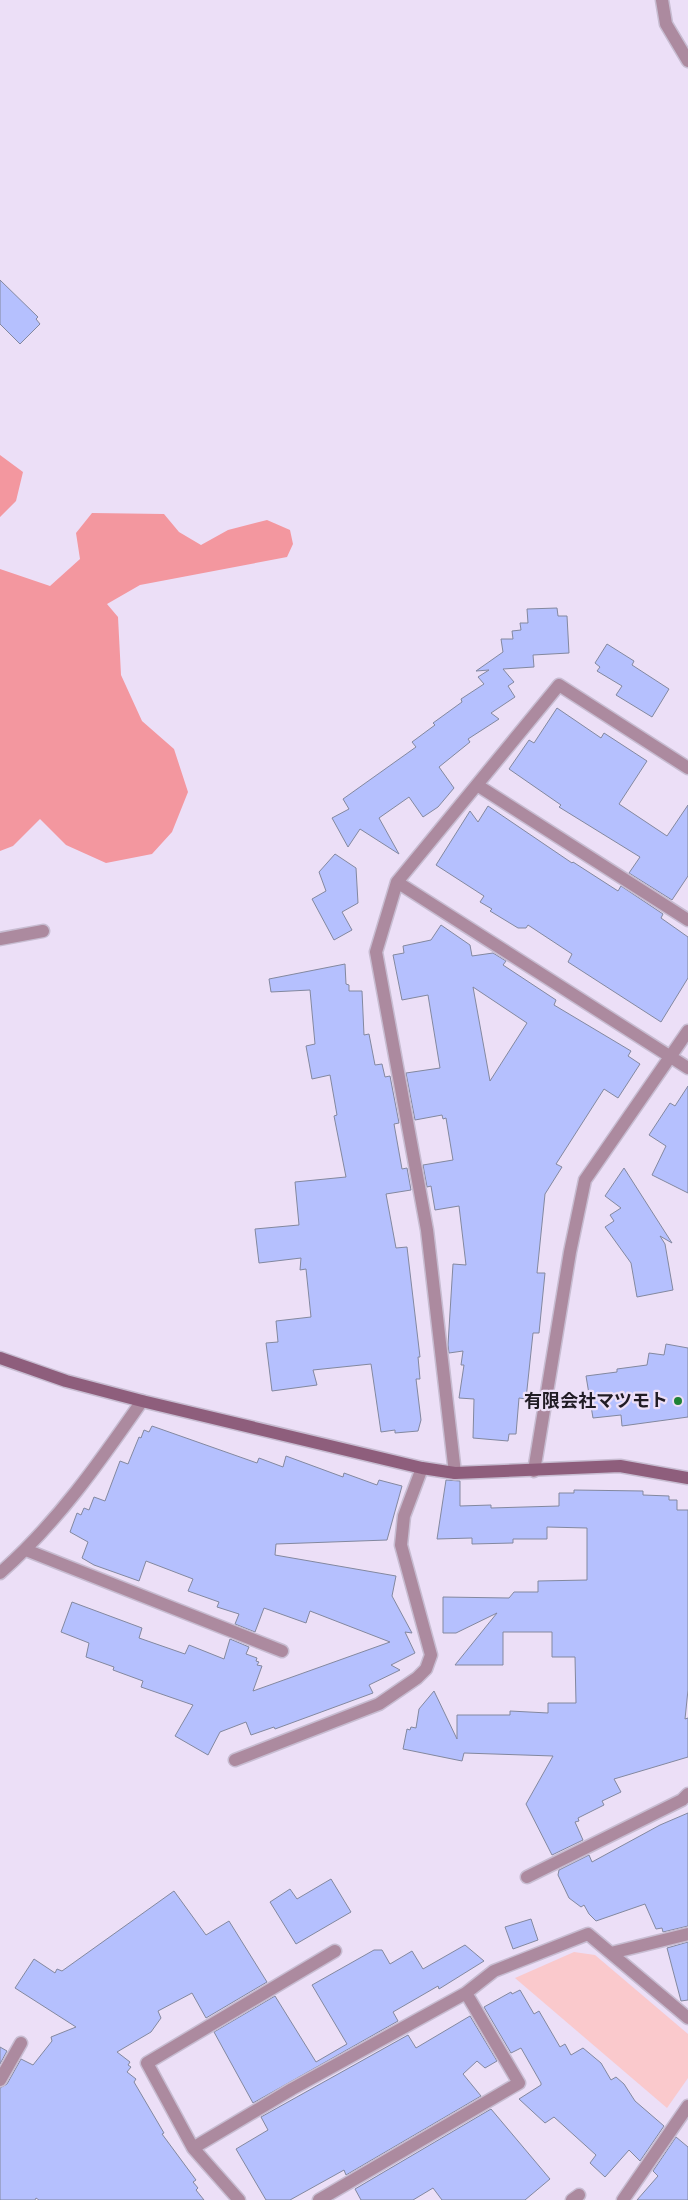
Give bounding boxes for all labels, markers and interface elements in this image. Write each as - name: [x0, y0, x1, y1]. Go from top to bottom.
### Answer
- place label: 有限会社マツモト: [524, 1390, 668, 1412]
- marker: 有限会社マツモト: [672, 1395, 684, 1407]

